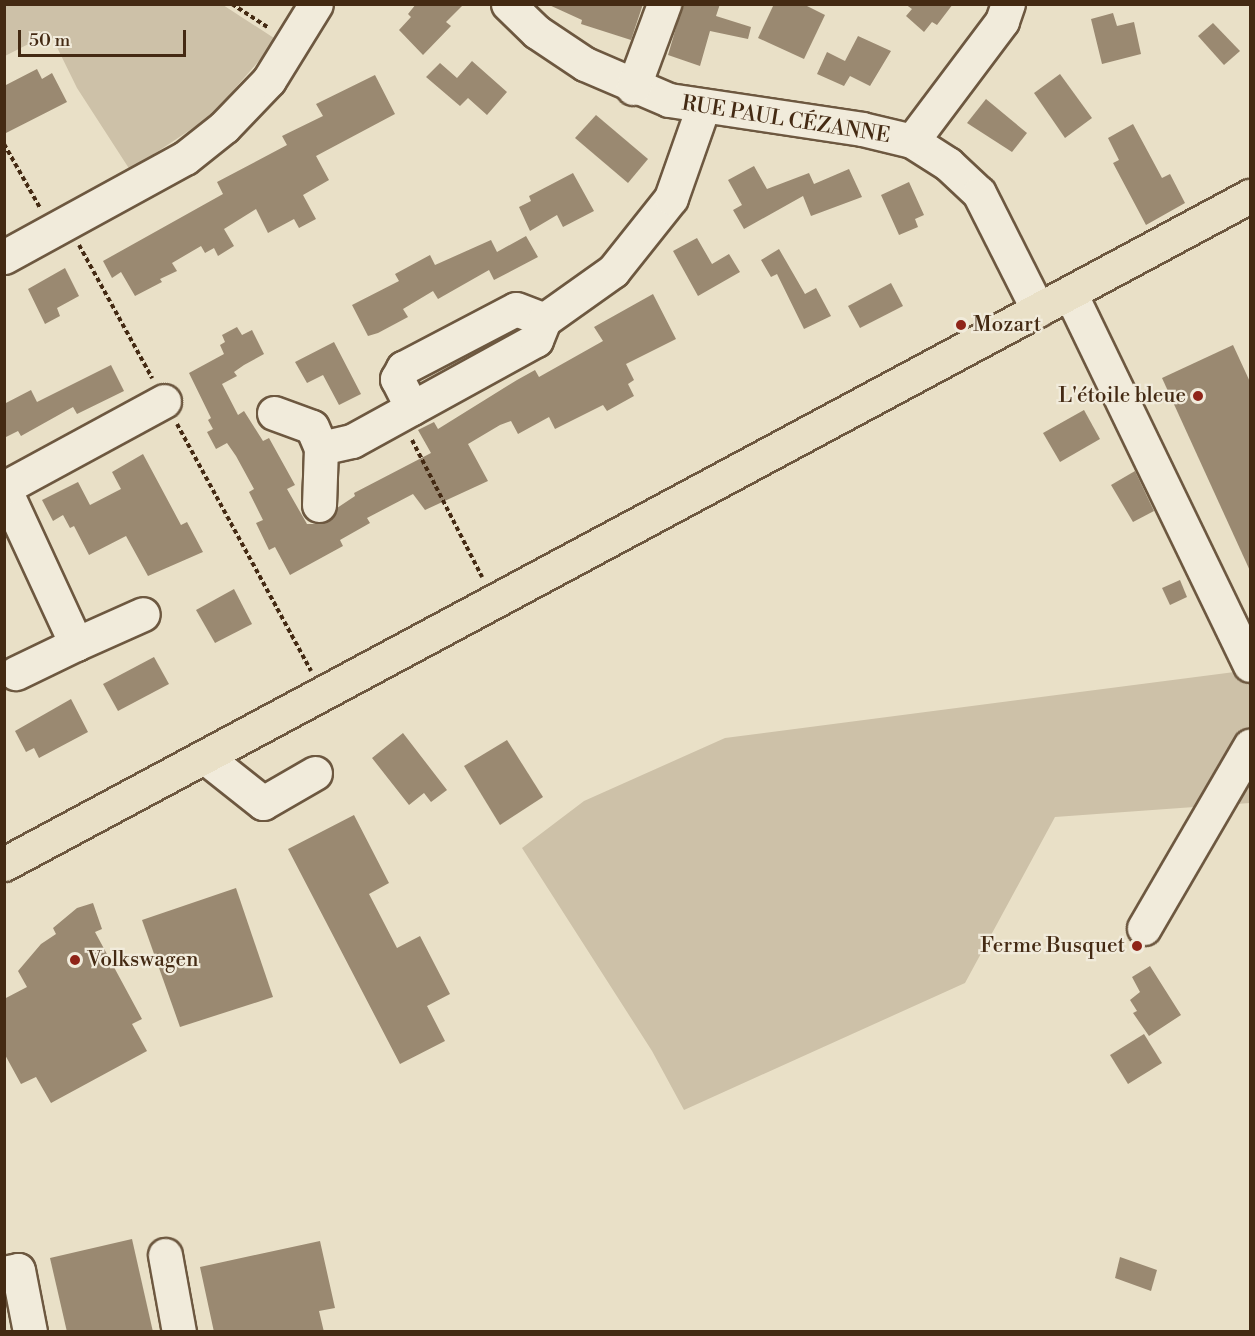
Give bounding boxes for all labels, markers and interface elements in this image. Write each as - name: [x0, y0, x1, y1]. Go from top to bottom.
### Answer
- scale bar: [21, 18, 189, 56]
- text: 50 m: [29, 29, 70, 52]
- street label: RUE PAUL CÉZANNE: [680, 91, 892, 149]
- place label: Mozart: [973, 312, 1041, 338]
- marker: Mozart: [954, 318, 968, 332]
- place label: L'étoile bleue: [1058, 383, 1186, 409]
- marker: L'étoile bleue: [1191, 389, 1205, 403]
- place label: Ferme Busquet: [980, 933, 1125, 959]
- marker: Ferme Busquet: [1130, 939, 1144, 953]
- place label: Volkswagen: [87, 947, 199, 973]
- marker: Volkswagen: [68, 953, 82, 967]

